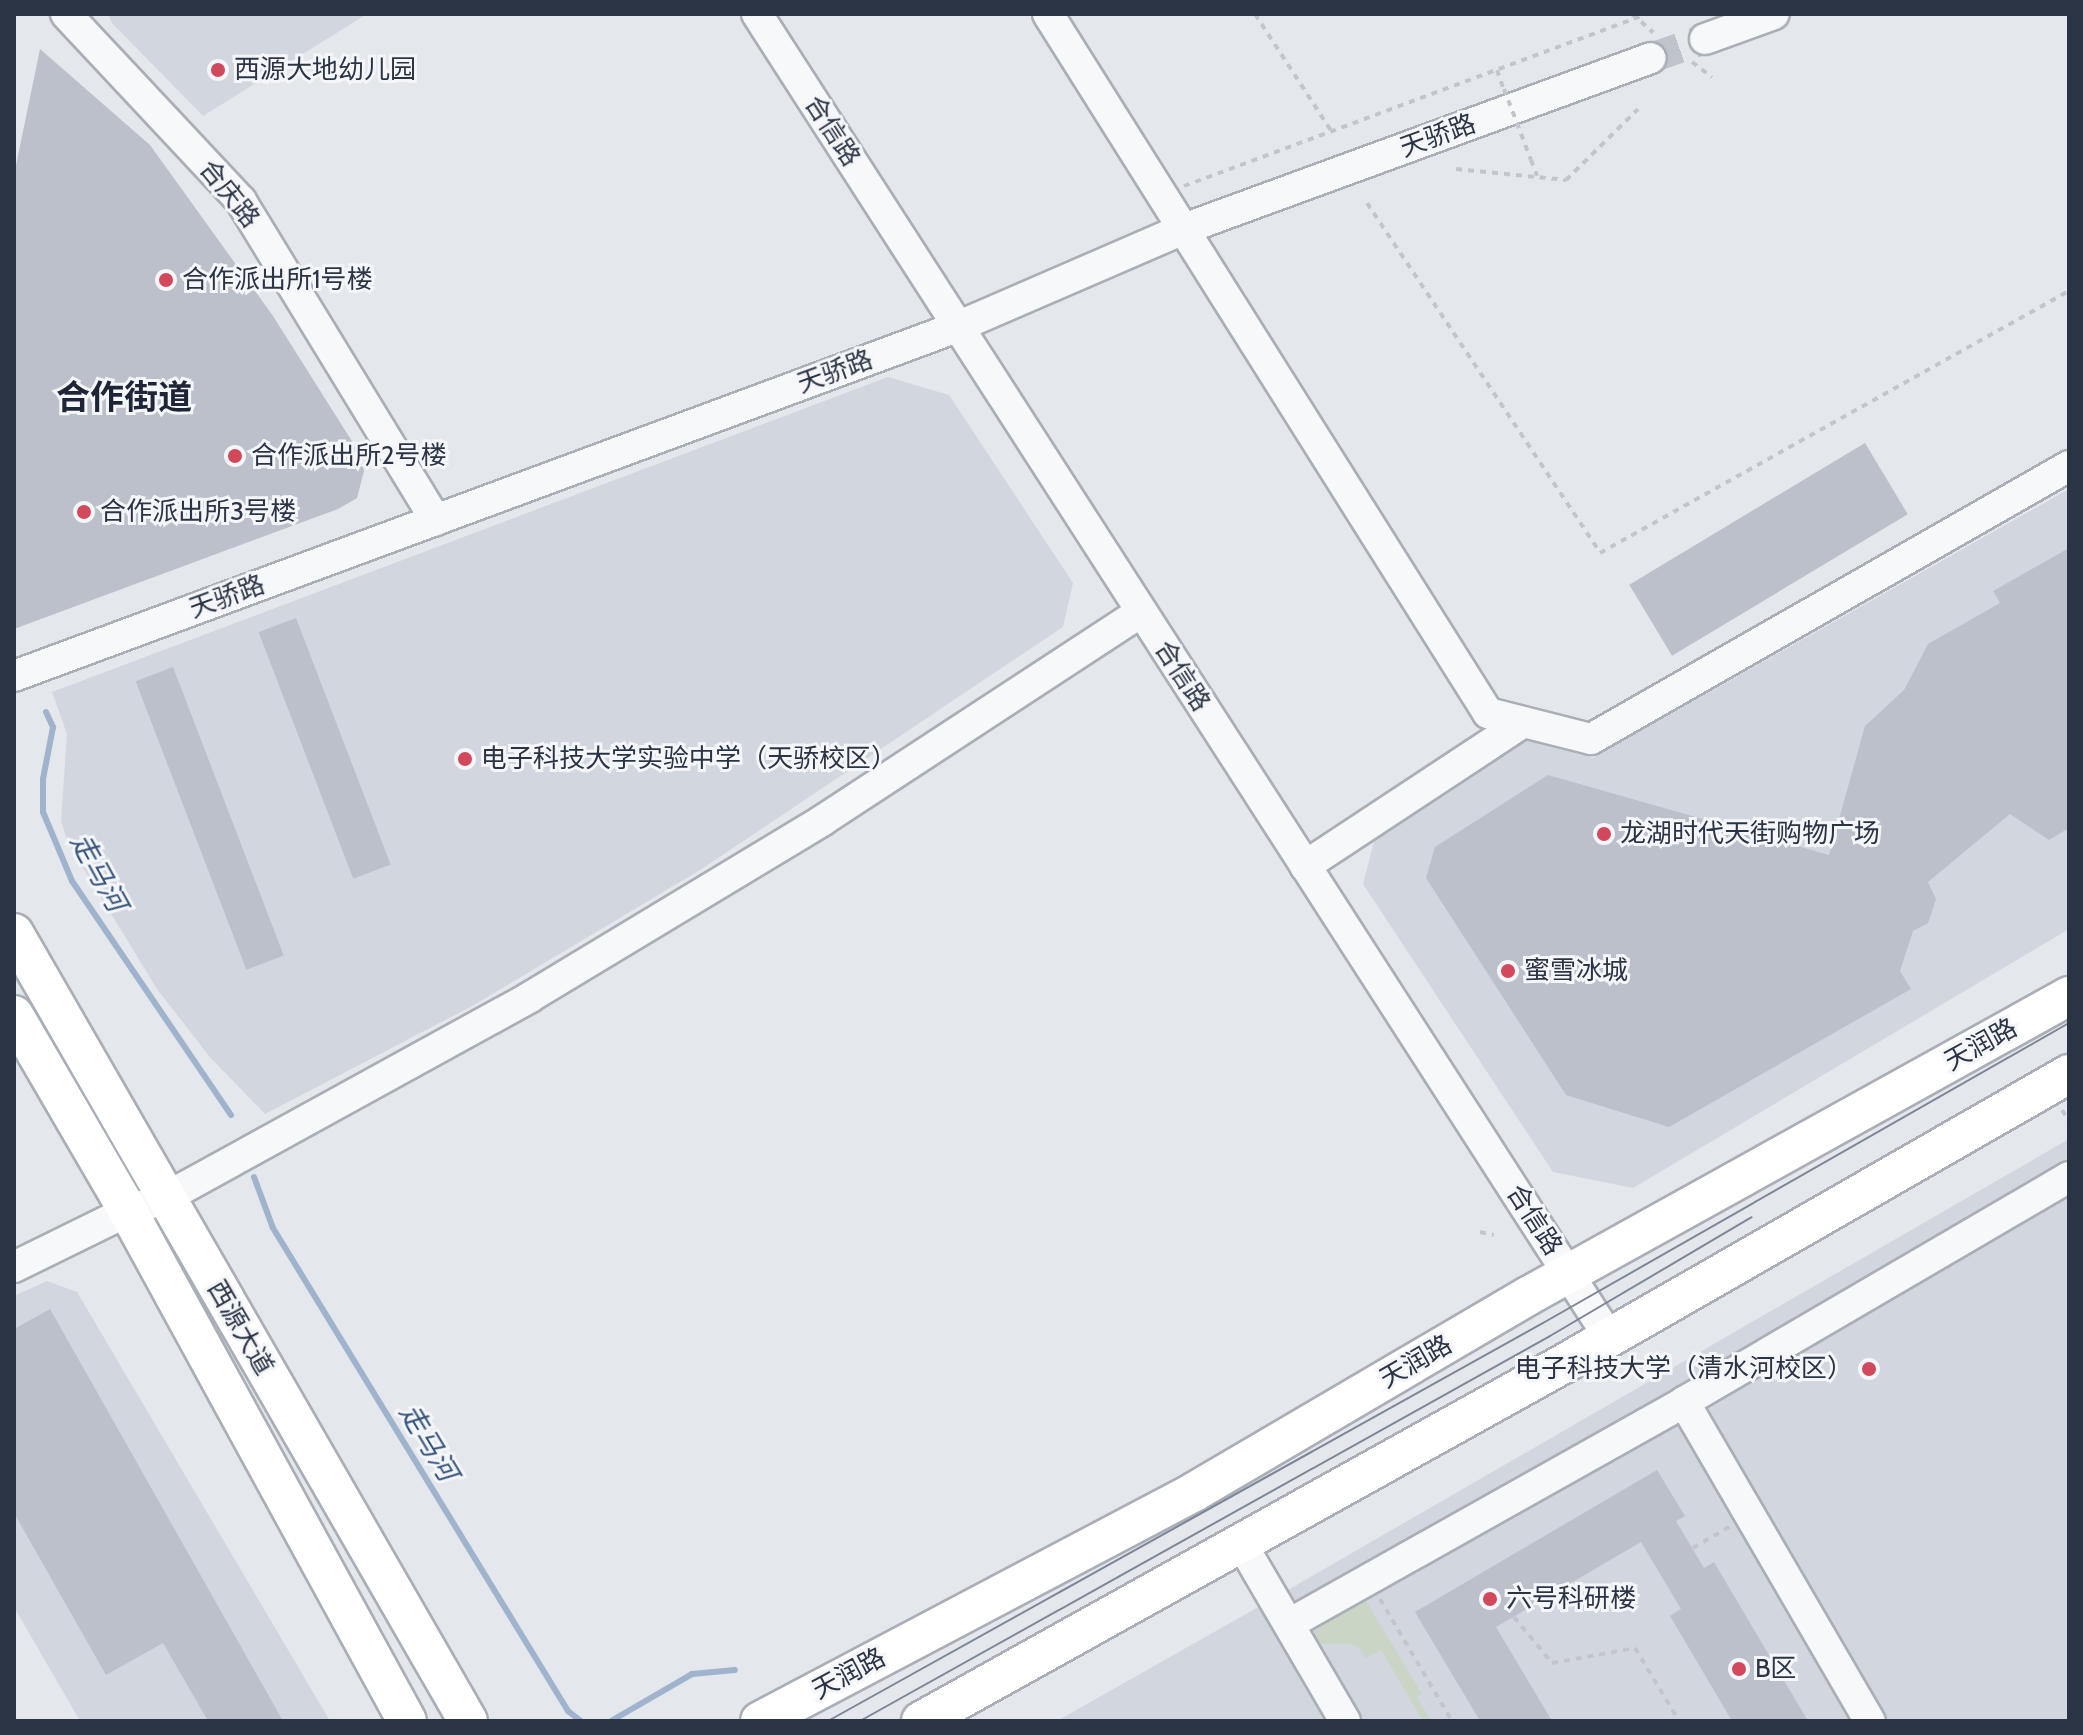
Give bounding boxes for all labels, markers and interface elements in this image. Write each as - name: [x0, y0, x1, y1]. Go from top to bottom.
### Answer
- place label: 西源大地幼儿园: [234, 54, 416, 86]
- marker: 西源大地幼儿园: [209, 61, 227, 79]
- street label: 合信路: [798, 90, 866, 172]
- street label: 天骄路: [1396, 108, 1480, 164]
- street label: 合庆路: [192, 154, 266, 234]
- place label: 合作派出所1号楼: [182, 264, 372, 296]
- marker: 合作派出所1号楼: [157, 271, 175, 289]
- street label: 天骄路: [793, 344, 877, 400]
- district label: 合作街道: [56, 378, 192, 418]
- place label: 合作派出所2号楼: [251, 440, 447, 472]
- marker: 合作派出所2号楼: [226, 447, 244, 465]
- place label: 合作派出所3号楼: [100, 496, 296, 528]
- marker: 合作派出所3号楼: [75, 503, 93, 521]
- street label: 天骄路: [185, 569, 269, 625]
- street label: 合信路: [1148, 635, 1216, 717]
- place label: 电子科技大学实验中学（天骄校区）: [481, 743, 897, 775]
- marker: 电子科技大学实验中学（天骄校区）: [456, 750, 474, 768]
- place label: 龙湖时代天街购物广场: [1620, 818, 1880, 850]
- marker: 龙湖时代天街购物广场: [1595, 825, 1613, 843]
- water label: 走马河: [64, 827, 134, 917]
- place label: 蜜雪冰城: [1524, 955, 1628, 987]
- marker: 蜜雪冰城: [1499, 962, 1517, 980]
- street label: 天润路: [1939, 1012, 2023, 1078]
- street label: 合信路: [1500, 1179, 1568, 1261]
- street label: 西源大道: [200, 1275, 280, 1381]
- street label: 天润路: [1374, 1329, 1458, 1395]
- place label: 电子科技大学（清水河校区）: [1515, 1353, 1853, 1385]
- marker: 电子科技大学（清水河校区）: [1860, 1360, 1878, 1378]
- water label: 走马河: [393, 1397, 465, 1487]
- place label: 六号科研楼: [1506, 1583, 1636, 1615]
- marker: 六号科研楼: [1481, 1590, 1499, 1608]
- street label: 天润路: [807, 1642, 891, 1706]
- place label: B区: [1755, 1653, 1797, 1685]
- marker: B区: [1730, 1660, 1748, 1678]

